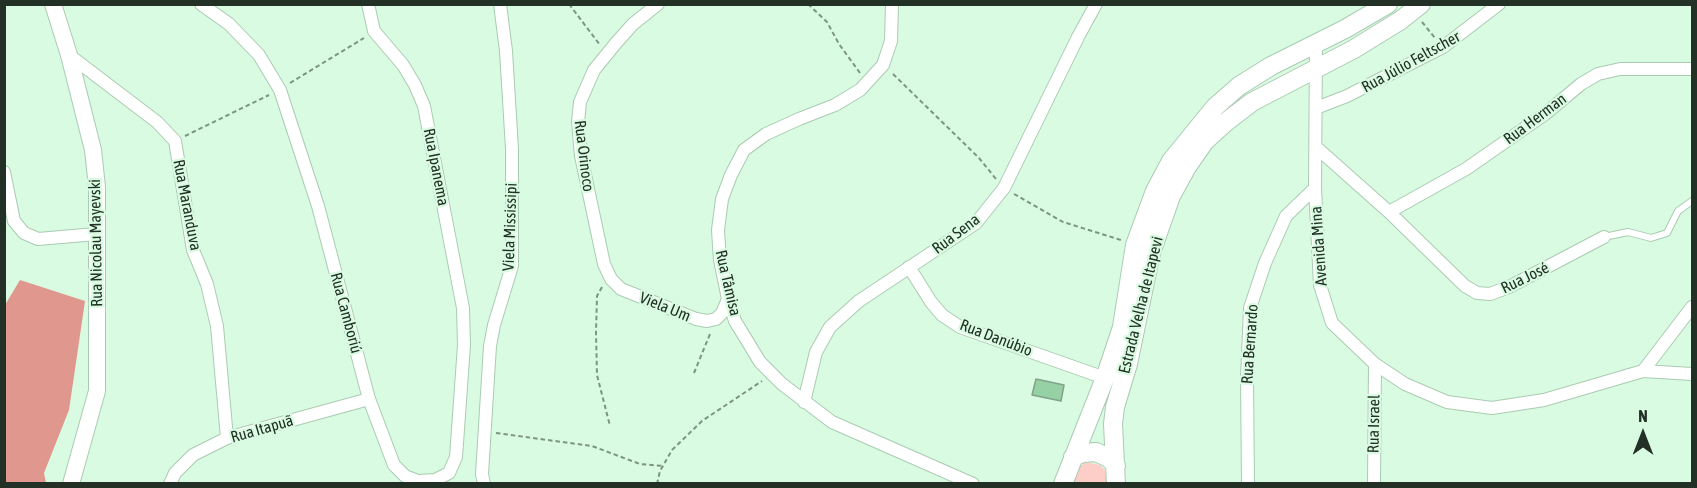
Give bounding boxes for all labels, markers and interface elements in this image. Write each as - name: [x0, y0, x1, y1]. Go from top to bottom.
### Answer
- street label: Rua Júlio Feltscher: [1359, 27, 1463, 97]
- street label: Rua Herman: [1500, 89, 1570, 149]
- street label: Rua Orinoco: [570, 119, 598, 193]
- street label: Rua Ipanema: [419, 127, 453, 207]
- street label: Rua Maranduva: [169, 158, 205, 252]
- street label: Rua Nicolau Mayevski: [85, 179, 107, 307]
- street label: Viela Mississipi: [499, 183, 521, 271]
- street label: Avenida Mina: [1307, 206, 1331, 286]
- street label: Rua Sena: [928, 210, 984, 258]
- street label: Estrada Velha de Itapevi: [1115, 235, 1167, 375]
- street label: Rua Tâmisa: [711, 248, 745, 318]
- street label: Rua José: [1498, 258, 1552, 298]
- street label: Rua Camboriú: [326, 271, 366, 355]
- street label: Viela Um: [637, 288, 693, 326]
- street label: Rua Bernardo: [1238, 303, 1262, 385]
- street label: Rua Danúbio: [957, 315, 1035, 361]
- street label: Rua Israel: [1364, 395, 1384, 453]
- north arrow: [1613, 404, 1673, 464]
- text: N: [1638, 407, 1648, 425]
- street label: Rua Itapuã: [228, 411, 296, 447]

